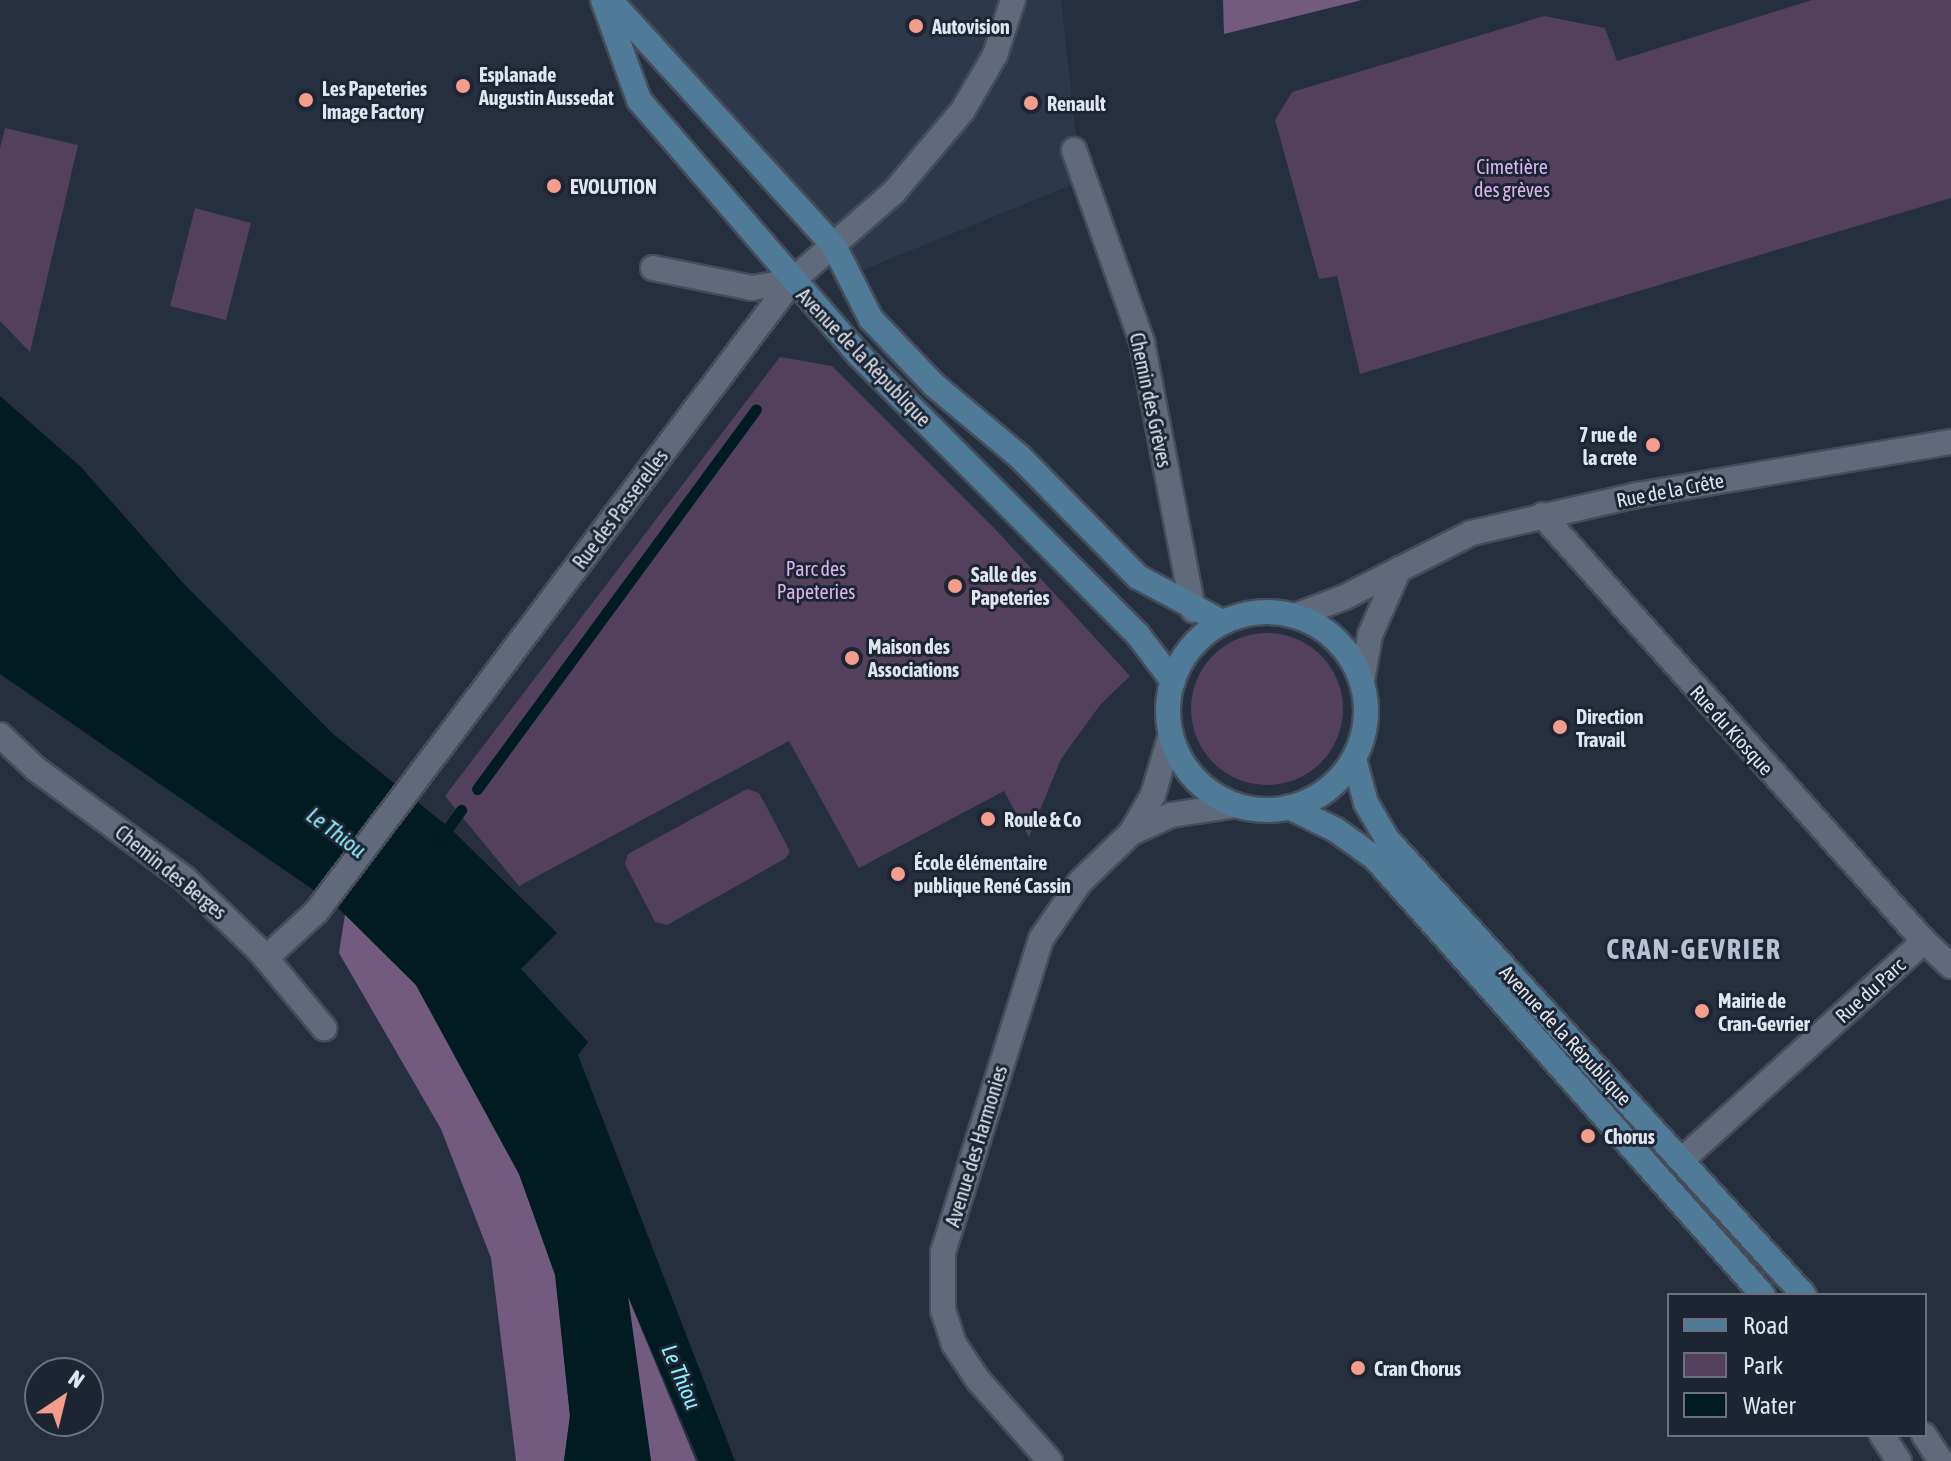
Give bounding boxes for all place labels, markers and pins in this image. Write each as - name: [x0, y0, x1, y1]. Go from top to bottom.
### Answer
- place label: Autovision: [932, 14, 1010, 38]
- marker: Autovision: [907, 17, 925, 35]
- place label: Esplanade Augustin Aussedat: [479, 62, 614, 109]
- place label: Les Papeteries Image Factory: [322, 76, 427, 123]
- marker: Esplanade Augustin Aussedat: [454, 77, 472, 95]
- marker: Les Papeteries Image Factory: [297, 91, 315, 109]
- place label: Renault: [1047, 91, 1106, 115]
- marker: Renault: [1022, 94, 1040, 112]
- place label: EVOLUTION: [570, 174, 657, 198]
- marker: EVOLUTION: [545, 177, 563, 195]
- place label: 7 rue de la crete: [1579, 422, 1637, 469]
- marker: 7 rue de la crete: [1644, 436, 1662, 454]
- place label: Salle des Papeteries: [971, 562, 1050, 609]
- marker: Salle des Papeteries: [946, 577, 964, 595]
- place label: Maison des Associations: [868, 634, 959, 681]
- marker: Maison des Associations: [843, 649, 861, 667]
- place label: Direction Travail: [1576, 704, 1644, 751]
- marker: Direction Travail: [1551, 718, 1569, 736]
- place label: Roule & Co: [1004, 807, 1082, 831]
- marker: Roule & Co: [979, 810, 997, 828]
- place label: École élémentaire publique René Cassin: [914, 850, 1071, 897]
- marker: École élémentaire publique René Cassin: [889, 865, 907, 883]
- place label: Mairie de Cran-Gevrier: [1718, 988, 1810, 1035]
- marker: Mairie de Cran-Gevrier: [1693, 1002, 1711, 1020]
- place label: Chorus: [1604, 1124, 1655, 1148]
- marker: Chorus: [1579, 1127, 1597, 1145]
- place label: Cran Chorus: [1374, 1356, 1461, 1380]
- marker: Cran Chorus: [1349, 1359, 1367, 1377]

